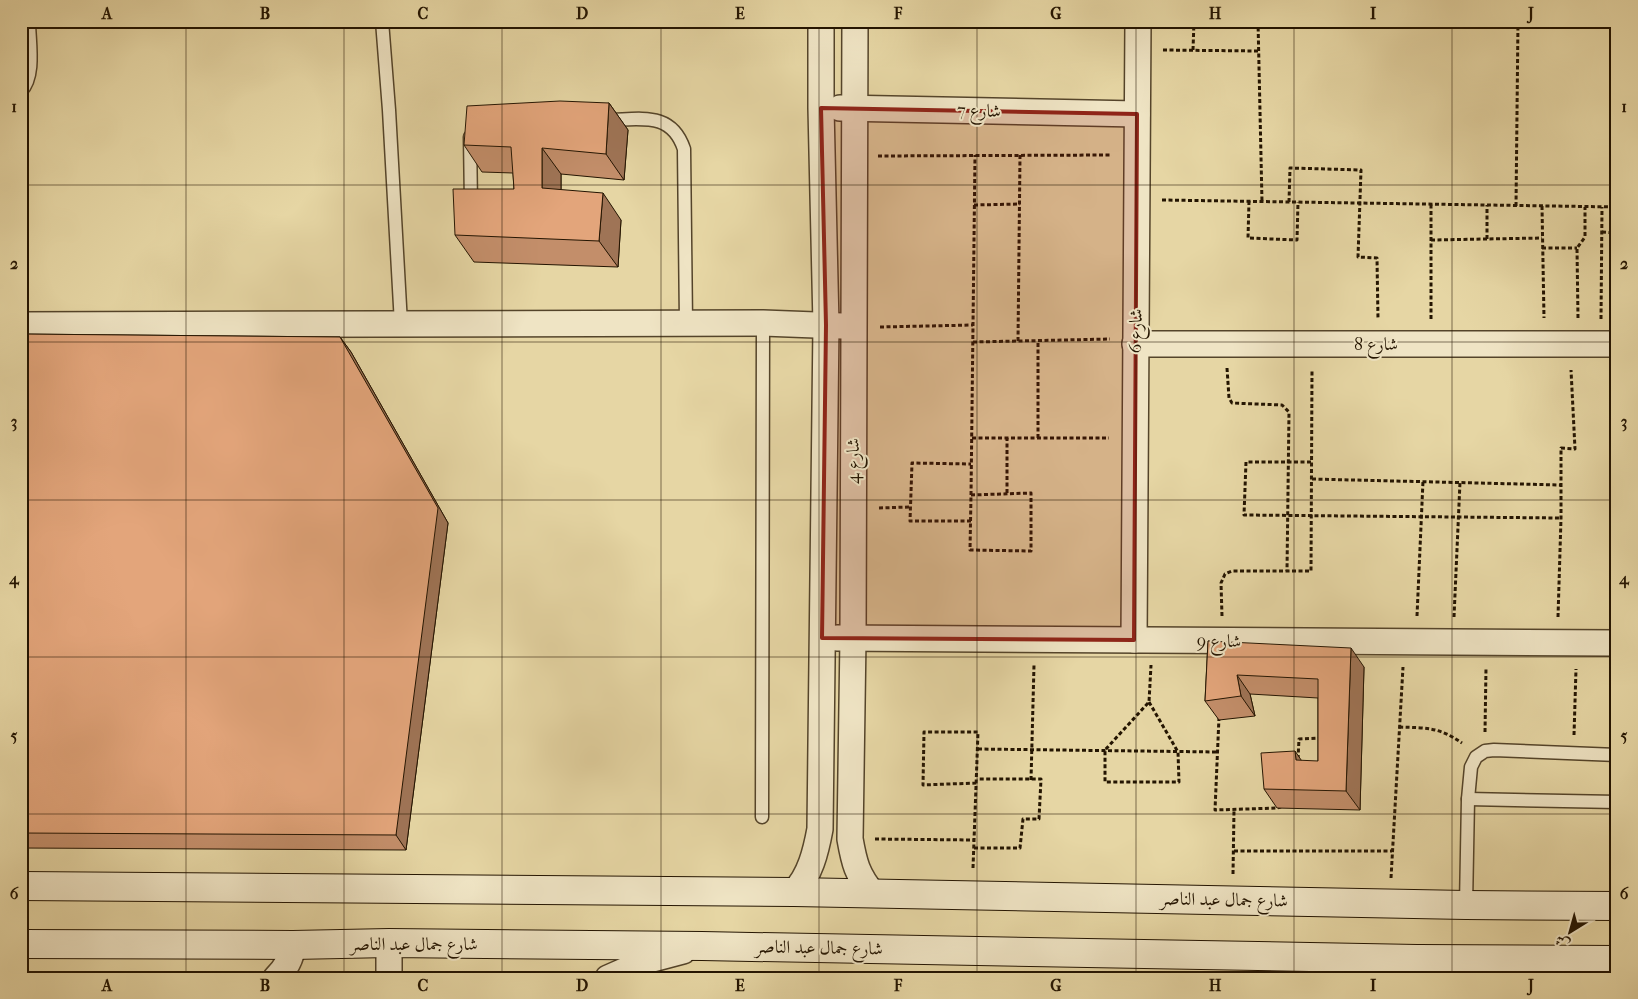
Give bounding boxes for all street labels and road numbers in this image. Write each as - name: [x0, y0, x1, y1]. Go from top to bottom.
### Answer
- street label: شارع 7: [957, 100, 1001, 126]
- street label: شارع 6: [1125, 308, 1151, 354]
- street label: شارع 8: [1354, 334, 1398, 359]
- street label: شارع 4: [843, 438, 868, 484]
- street label: شارع 9: [1197, 631, 1241, 656]
- street label: شارع جمال عبد الناصر: [1158, 888, 1288, 916]
- street label: شارع جمال عبد الناصر: [348, 934, 478, 959]
- street label: شارع جمال عبد الناصر: [753, 936, 883, 964]

